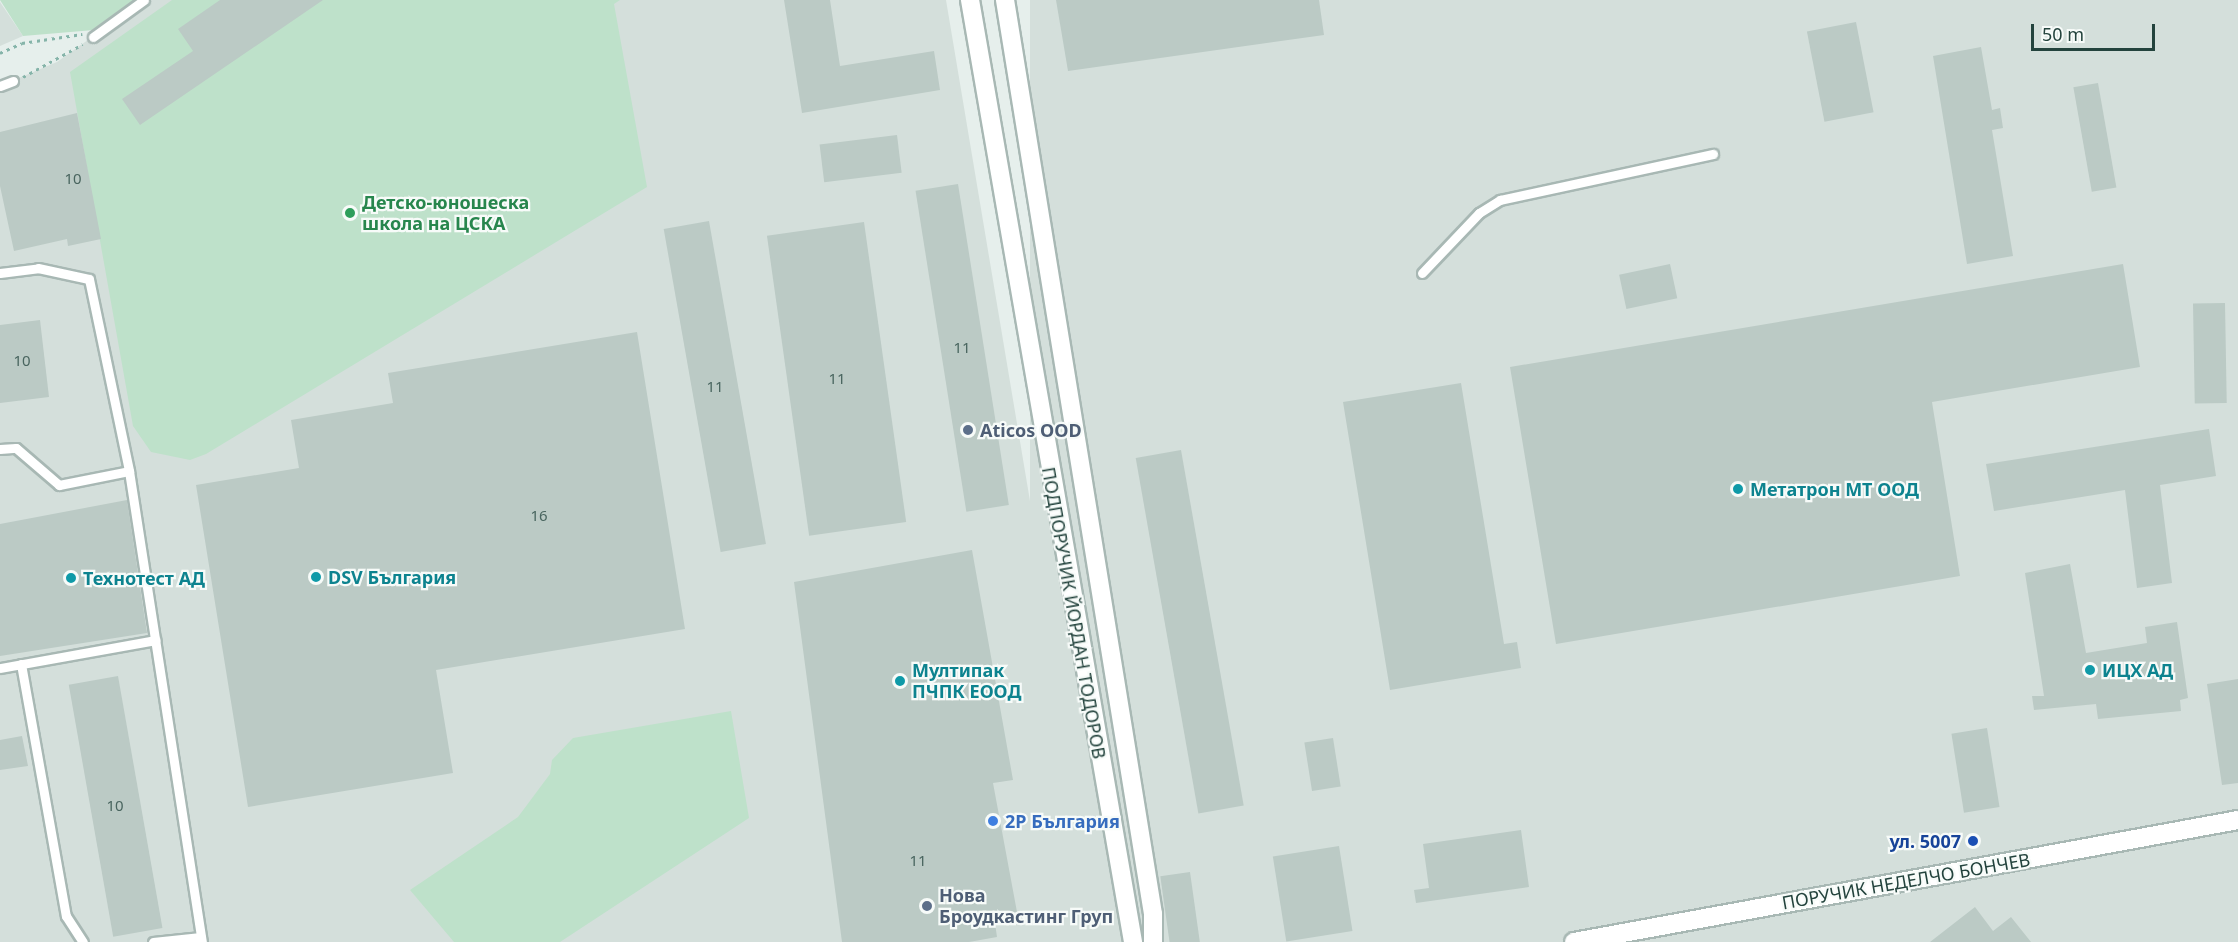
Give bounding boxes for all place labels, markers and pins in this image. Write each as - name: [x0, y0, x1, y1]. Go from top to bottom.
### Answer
- place label: Детско-юношеска школа на ЦСКА: [362, 192, 529, 234]
- marker: Детско-юношеска школа на ЦСКА: [343, 206, 357, 220]
- place label: Aticos OOD: [980, 419, 1082, 441]
- marker: Aticos OOD: [961, 423, 975, 437]
- place label: Метатрон МТ ООД: [1750, 478, 1919, 500]
- marker: Метатрон МТ ООД: [1731, 482, 1745, 496]
- place label: DSV България: [328, 566, 456, 588]
- place label: Технотест АД: [83, 567, 205, 589]
- marker: DSV България: [309, 570, 323, 584]
- marker: Технотест АД: [64, 571, 78, 585]
- place label: ИЦХ АД: [2102, 659, 2173, 681]
- place label: Мултипак ПЧПК ЕООД: [912, 660, 1021, 702]
- marker: ИЦХ АД: [2083, 663, 2097, 677]
- marker: Мултипак ПЧПК ЕООД: [893, 674, 907, 688]
- place label: 2Р България: [1005, 810, 1120, 832]
- marker: 2Р България: [986, 814, 1000, 828]
- place label: ул. 5007: [1889, 830, 1961, 852]
- marker: ул. 5007: [1966, 834, 1980, 848]
- place label: Нова Броудкастинг Груп: [939, 885, 1113, 928]
- marker: Нова Броудкастинг Груп: [920, 899, 934, 913]

